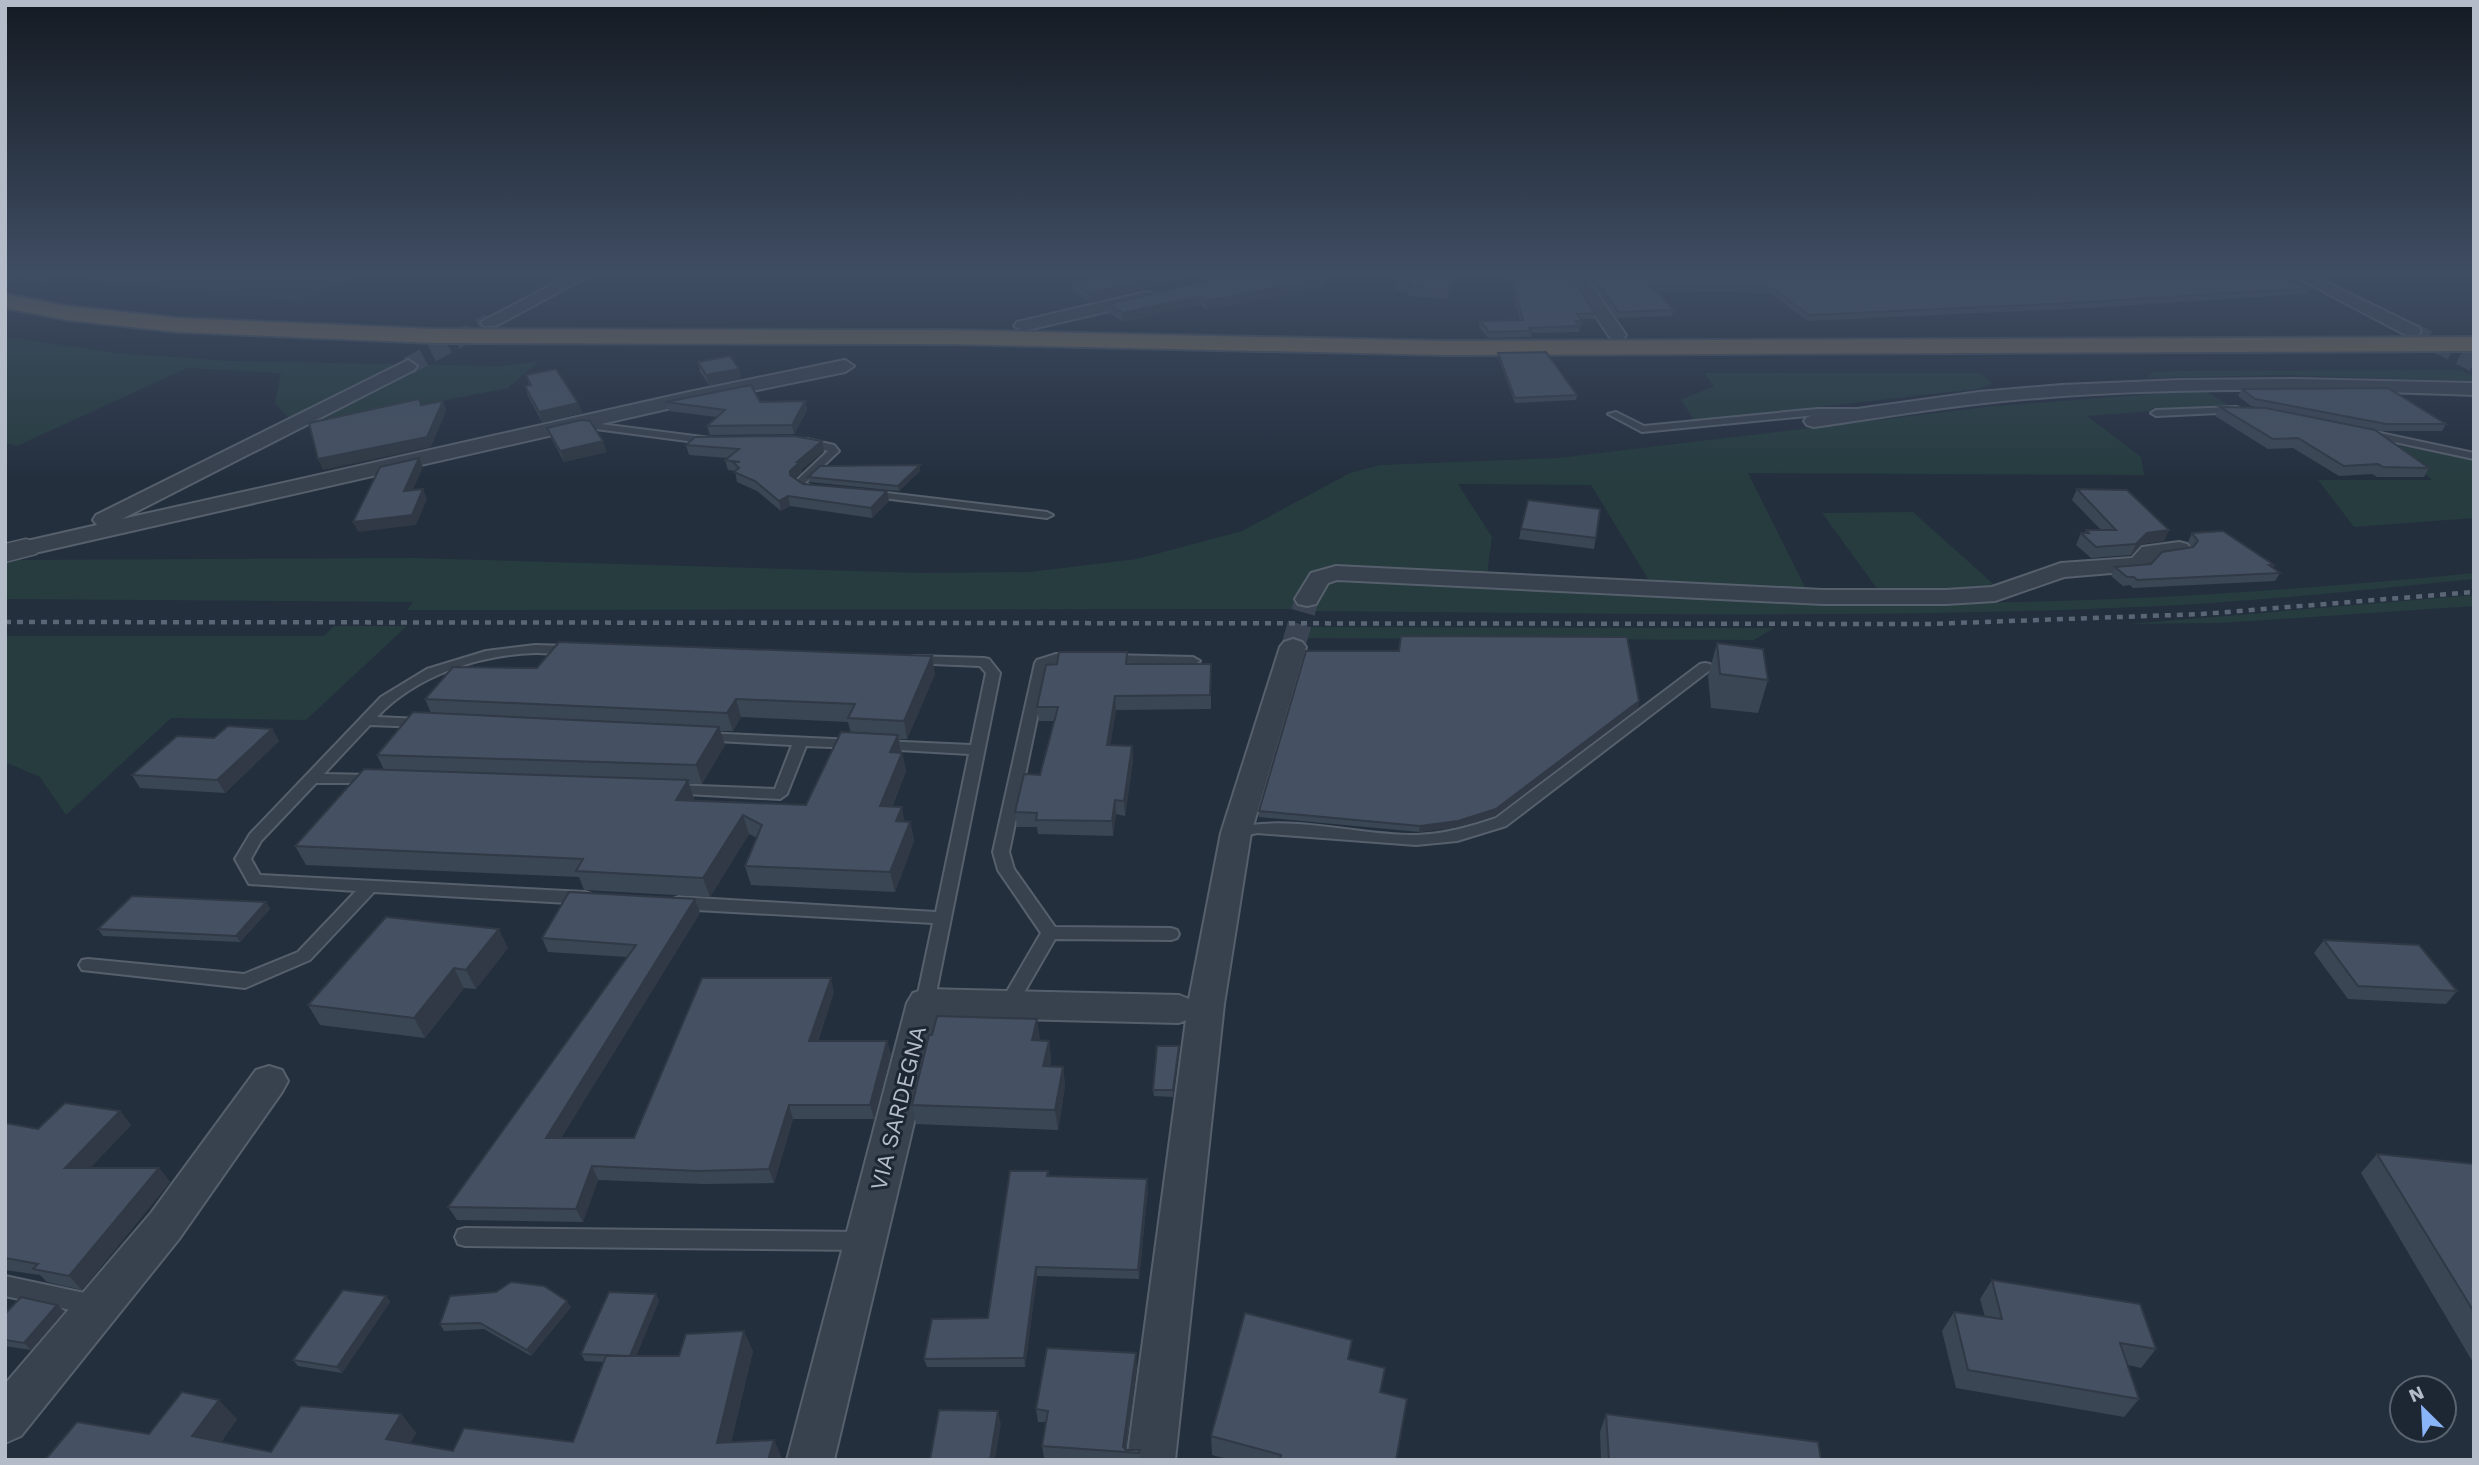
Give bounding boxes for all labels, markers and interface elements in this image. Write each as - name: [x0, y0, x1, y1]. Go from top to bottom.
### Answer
- street label: VIA SARDEGNA: [865, 1023, 932, 1193]
- north arrow: [2388, 1374, 2458, 1444]
- text: N: [2405, 1381, 2427, 1407]

